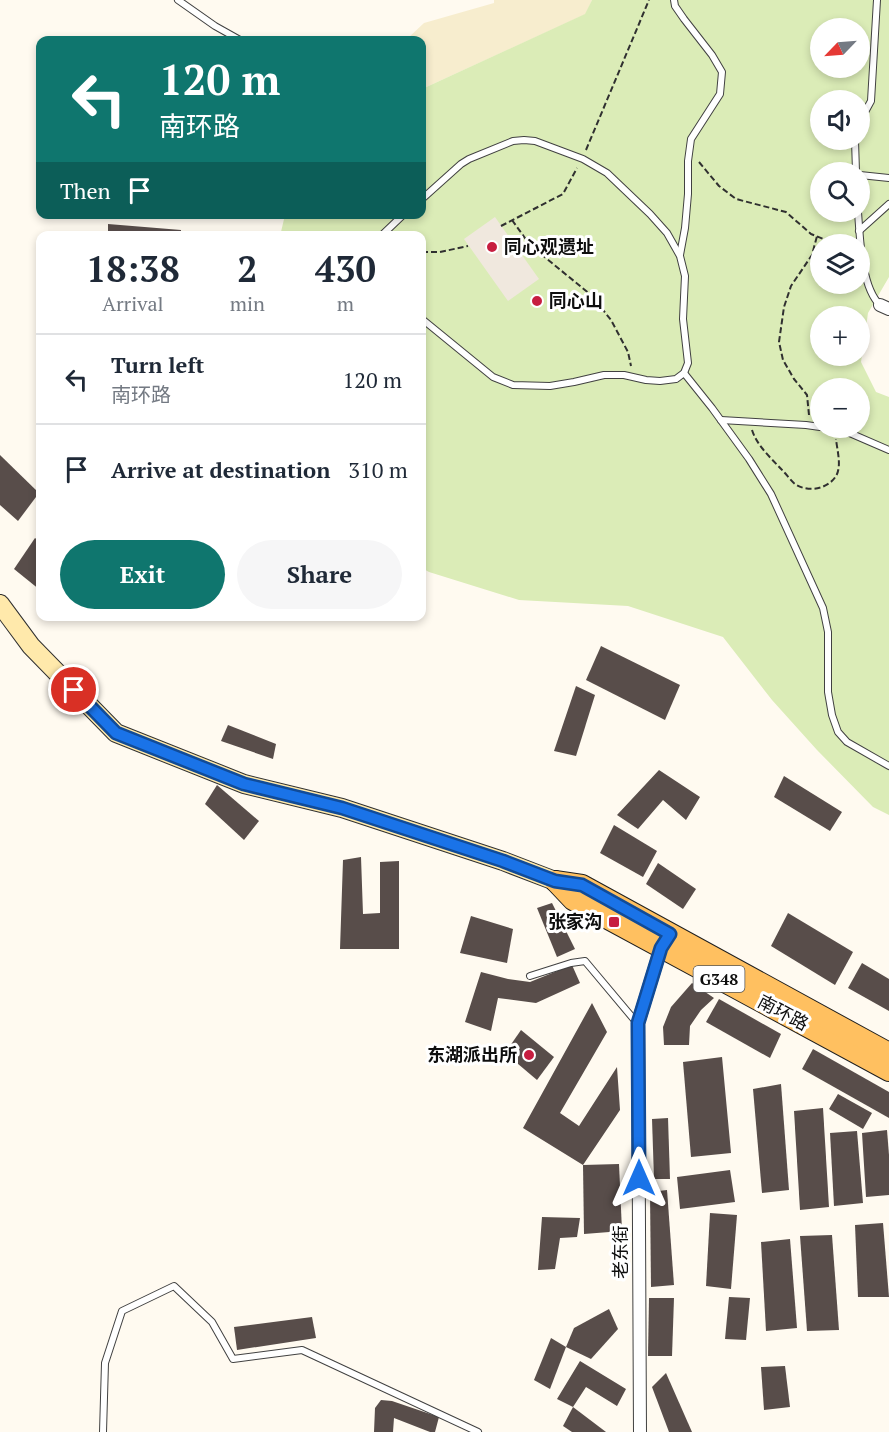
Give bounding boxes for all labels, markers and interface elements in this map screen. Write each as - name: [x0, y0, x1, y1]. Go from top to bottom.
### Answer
- north arrow: [810, 18, 870, 78]
- map controls: [810, 18, 870, 438]
- text: 120 m: [159, 51, 280, 107]
- icon: left: [60, 60, 138, 138]
- button: sound: [810, 90, 870, 150]
- text: 南环路: [159, 108, 240, 144]
- button: search: [810, 162, 870, 222]
- icon: arrive: [123, 174, 156, 207]
- text: Then: [60, 176, 111, 205]
- place label: 同心观遗址: [504, 234, 594, 258]
- button: layers: [810, 234, 870, 294]
- marker: 同心观遗址: [485, 240, 499, 254]
- text: 18:38: [86, 245, 180, 292]
- text: 2: [237, 245, 258, 292]
- text: 430: [315, 245, 376, 292]
- place label: 同心山: [549, 288, 603, 312]
- text: Arrival: [102, 290, 164, 317]
- text: min: [230, 290, 265, 317]
- text: m: [337, 290, 354, 317]
- marker: 同心山: [530, 294, 544, 308]
- button: +: [810, 306, 870, 366]
- text: Turn left: [111, 350, 204, 379]
- icon: left: [60, 363, 93, 396]
- text: 120 m: [342, 365, 402, 394]
- button: −: [810, 378, 870, 438]
- text: 南环路: [111, 381, 171, 408]
- icon: arrive: [60, 453, 93, 486]
- text: Arrive at destination: [111, 455, 330, 484]
- text: 310 m: [348, 455, 408, 484]
- button: Exit: [60, 540, 225, 609]
- button: Share: [237, 540, 402, 609]
- pin: [48, 664, 99, 715]
- icon: arrive: [57, 673, 90, 706]
- place label: 张家沟: [548, 909, 602, 933]
- marker: 张家沟: [607, 915, 621, 929]
- road number: G348: [694, 966, 744, 992]
- street label: 南环路: [754, 989, 813, 1035]
- place label: 东湖派出所: [427, 1042, 517, 1066]
- marker: 东湖派出所: [522, 1048, 536, 1062]
- position arrow: [607, 1146, 671, 1210]
- street label: 老东街: [608, 1225, 632, 1279]

